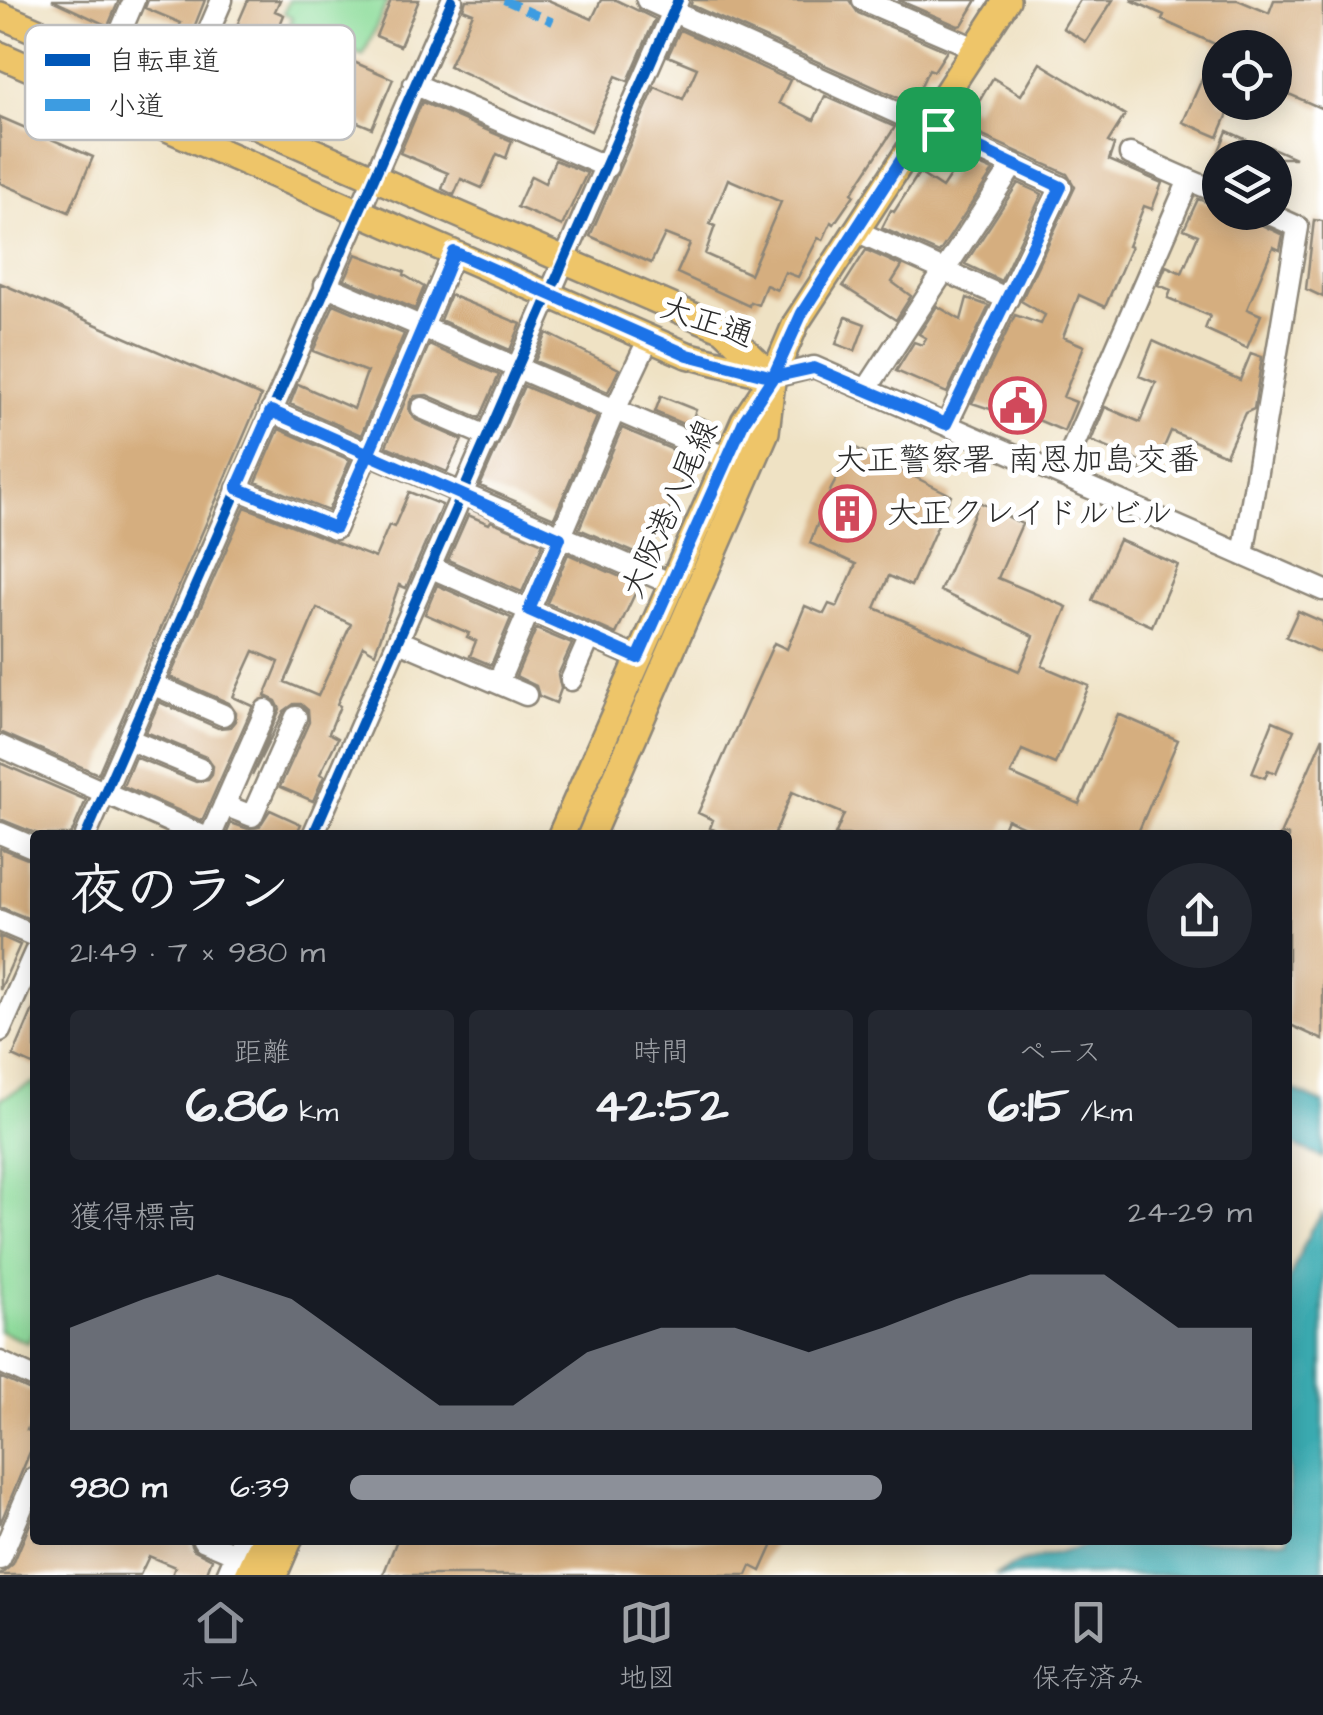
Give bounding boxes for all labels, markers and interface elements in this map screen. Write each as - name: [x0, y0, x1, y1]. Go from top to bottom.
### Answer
- legend: [25, 25, 355, 140]
- map controls: [1202, 30, 1292, 230]
- button: locate: [1202, 30, 1292, 120]
- text: 自転車道: [108, 42, 220, 81]
- text: 小道: [108, 87, 164, 126]
- pin: [896, 87, 981, 172]
- icon: arrive: [911, 102, 966, 157]
- button: layers: [1202, 140, 1292, 230]
- street label: 大正通: [654, 285, 760, 359]
- public building icon: 大正警察署 南恩加島交番: [987, 376, 1047, 436]
- street label: 大阪港八尾線: [610, 412, 730, 606]
- place label: 大正警察署 南恩加島交番: [835, 438, 1199, 483]
- building icon: 大正クレイドルビル: [818, 483, 878, 543]
- place label: 大正クレイドルビル: [887, 491, 1173, 536]
- text: 夜のラン: [70, 854, 290, 930]
- button: share: [1147, 863, 1252, 968]
- text: 21:49 · 7 × 980 m: [70, 930, 325, 975]
- text: 距離: [234, 1033, 290, 1072]
- text: 時間: [633, 1033, 689, 1072]
- text: ペース: [1019, 1033, 1101, 1072]
- text: 6.86: [186, 1072, 288, 1141]
- text: 42:52: [593, 1072, 729, 1141]
- text: 6:15: [988, 1072, 1069, 1141]
- text: km: [288, 1093, 338, 1132]
- text: /km: [1069, 1093, 1132, 1132]
- text: 24–29 m: [1128, 1190, 1252, 1235]
- text: 獲得標高: [70, 1195, 198, 1240]
- text: 980 m: [70, 1465, 167, 1510]
- text: 6:39: [230, 1465, 290, 1510]
- tab: ホーム: [179, 1595, 262, 1698]
- tab: 地図: [619, 1595, 675, 1698]
- tab: 保存済み: [1032, 1595, 1144, 1698]

